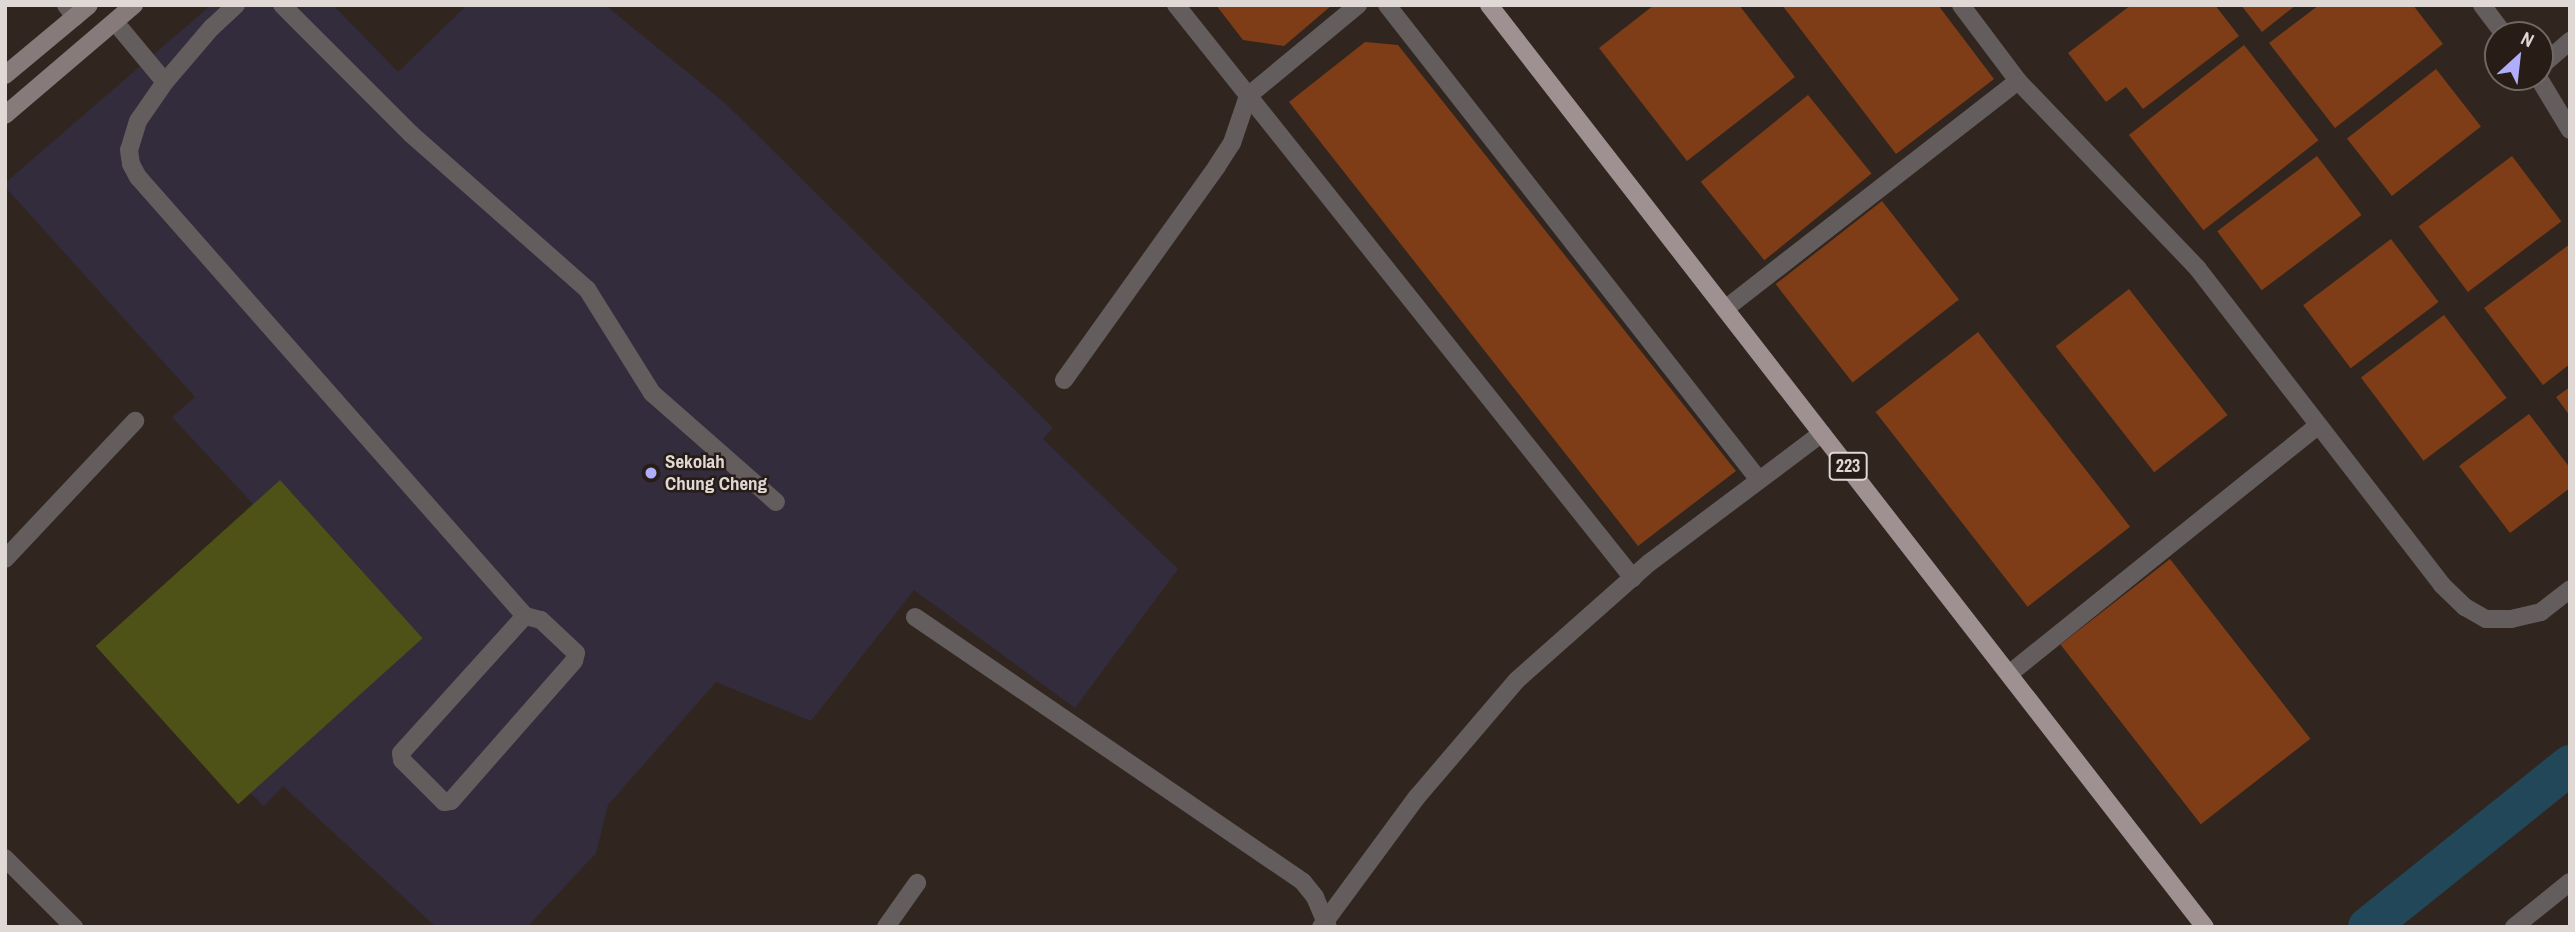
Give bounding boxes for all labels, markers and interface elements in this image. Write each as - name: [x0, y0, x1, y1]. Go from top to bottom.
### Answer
- north arrow: [2484, 21, 2554, 91]
- text: N: [2517, 25, 2539, 53]
- place label: Sekolah Chung Cheng: [665, 451, 767, 495]
- road number: 223: [1827, 452, 1869, 480]
- marker: Sekolah Chung Cheng: [643, 465, 659, 481]

